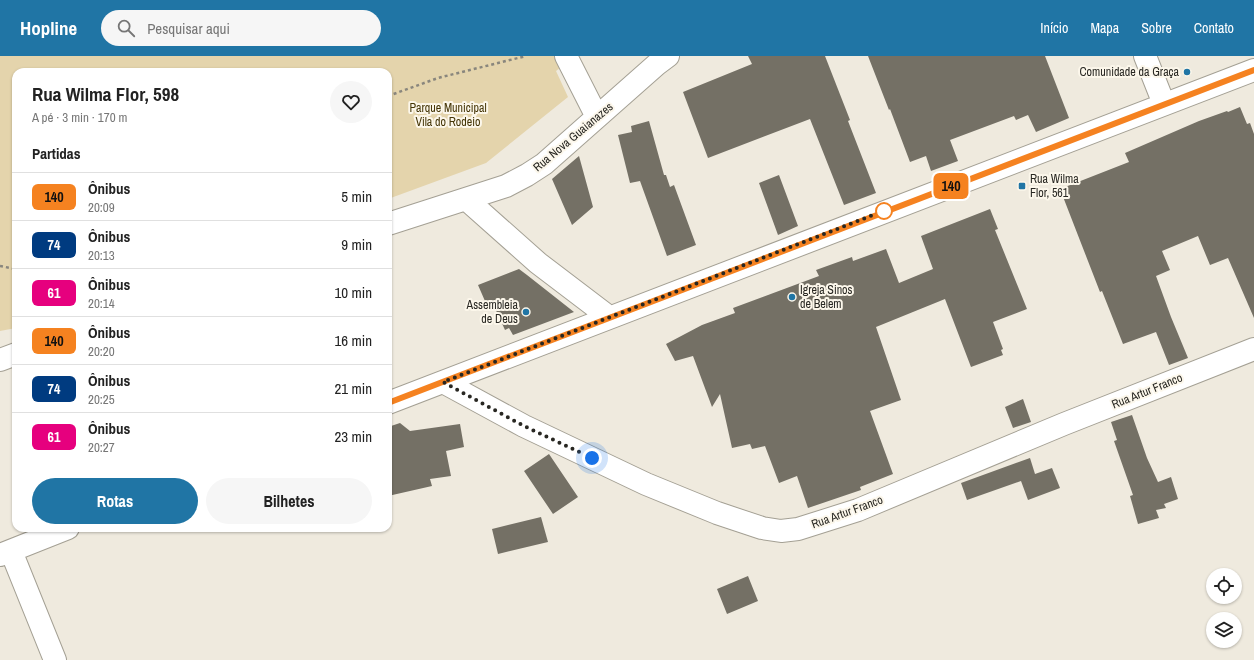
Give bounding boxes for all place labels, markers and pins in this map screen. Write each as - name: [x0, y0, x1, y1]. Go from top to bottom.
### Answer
- place label: Comunidade da Graça: [1079, 64, 1180, 80]
- marker: Comunidade da Graça: [1182, 67, 1192, 77]
- place label: Rua Wilma Flor, 561: [1030, 171, 1079, 201]
- marker: Rua Wilma Flor, 561: [1017, 181, 1027, 191]
- unlabelled marker: [875, 202, 893, 220]
- place label: Igreja Sinos de Belem: [800, 282, 853, 312]
- marker: Igreja Sinos de Belem: [787, 292, 797, 302]
- place label: Assembleia de Deus: [466, 297, 519, 327]
- marker: Assembleia de Deus: [521, 307, 531, 317]

